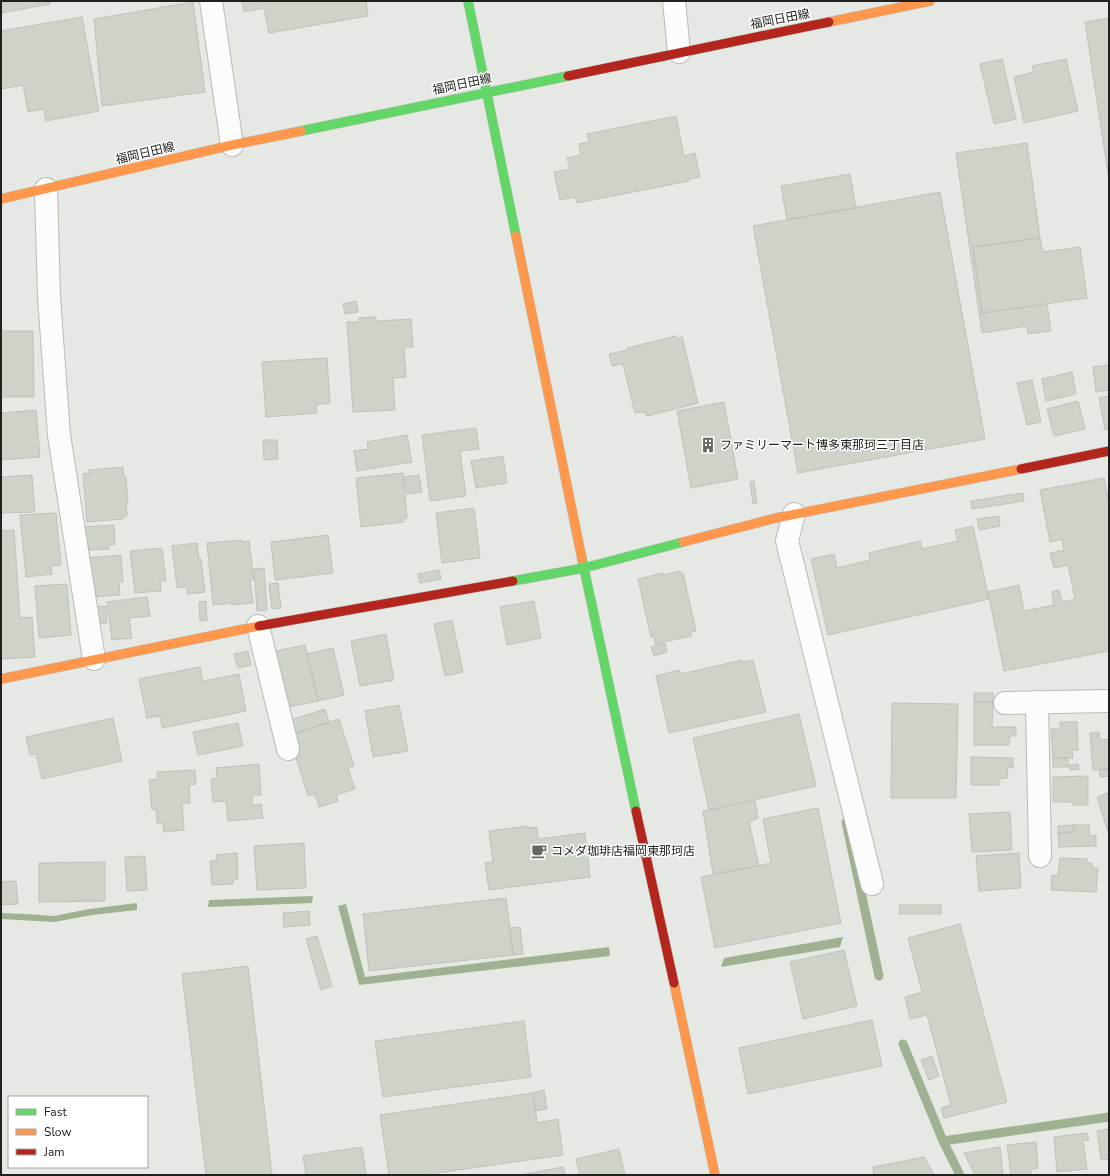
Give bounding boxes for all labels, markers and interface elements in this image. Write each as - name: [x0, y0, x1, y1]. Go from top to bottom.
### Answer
- street label: 福岡日田線: [749, 5, 811, 33]
- street label: 福岡日田線: [431, 70, 493, 98]
- street label: 福岡日田線: [114, 138, 176, 168]
- building icon: ファミリーマート博多東那珂三丁目店: [699, 436, 717, 454]
- place label: ファミリーマート博多東那珂三丁目店: [720, 437, 924, 453]
- cafe icon: コメダ珈琲店福岡東那珂店: [530, 842, 548, 860]
- place label: コメダ珈琲店福岡東那珂店: [551, 843, 695, 859]
- legend: [8, 1096, 148, 1168]
- text: Fast: [44, 1104, 67, 1120]
- text: Slow: [44, 1124, 72, 1140]
- text: Jam: [43, 1144, 65, 1160]

